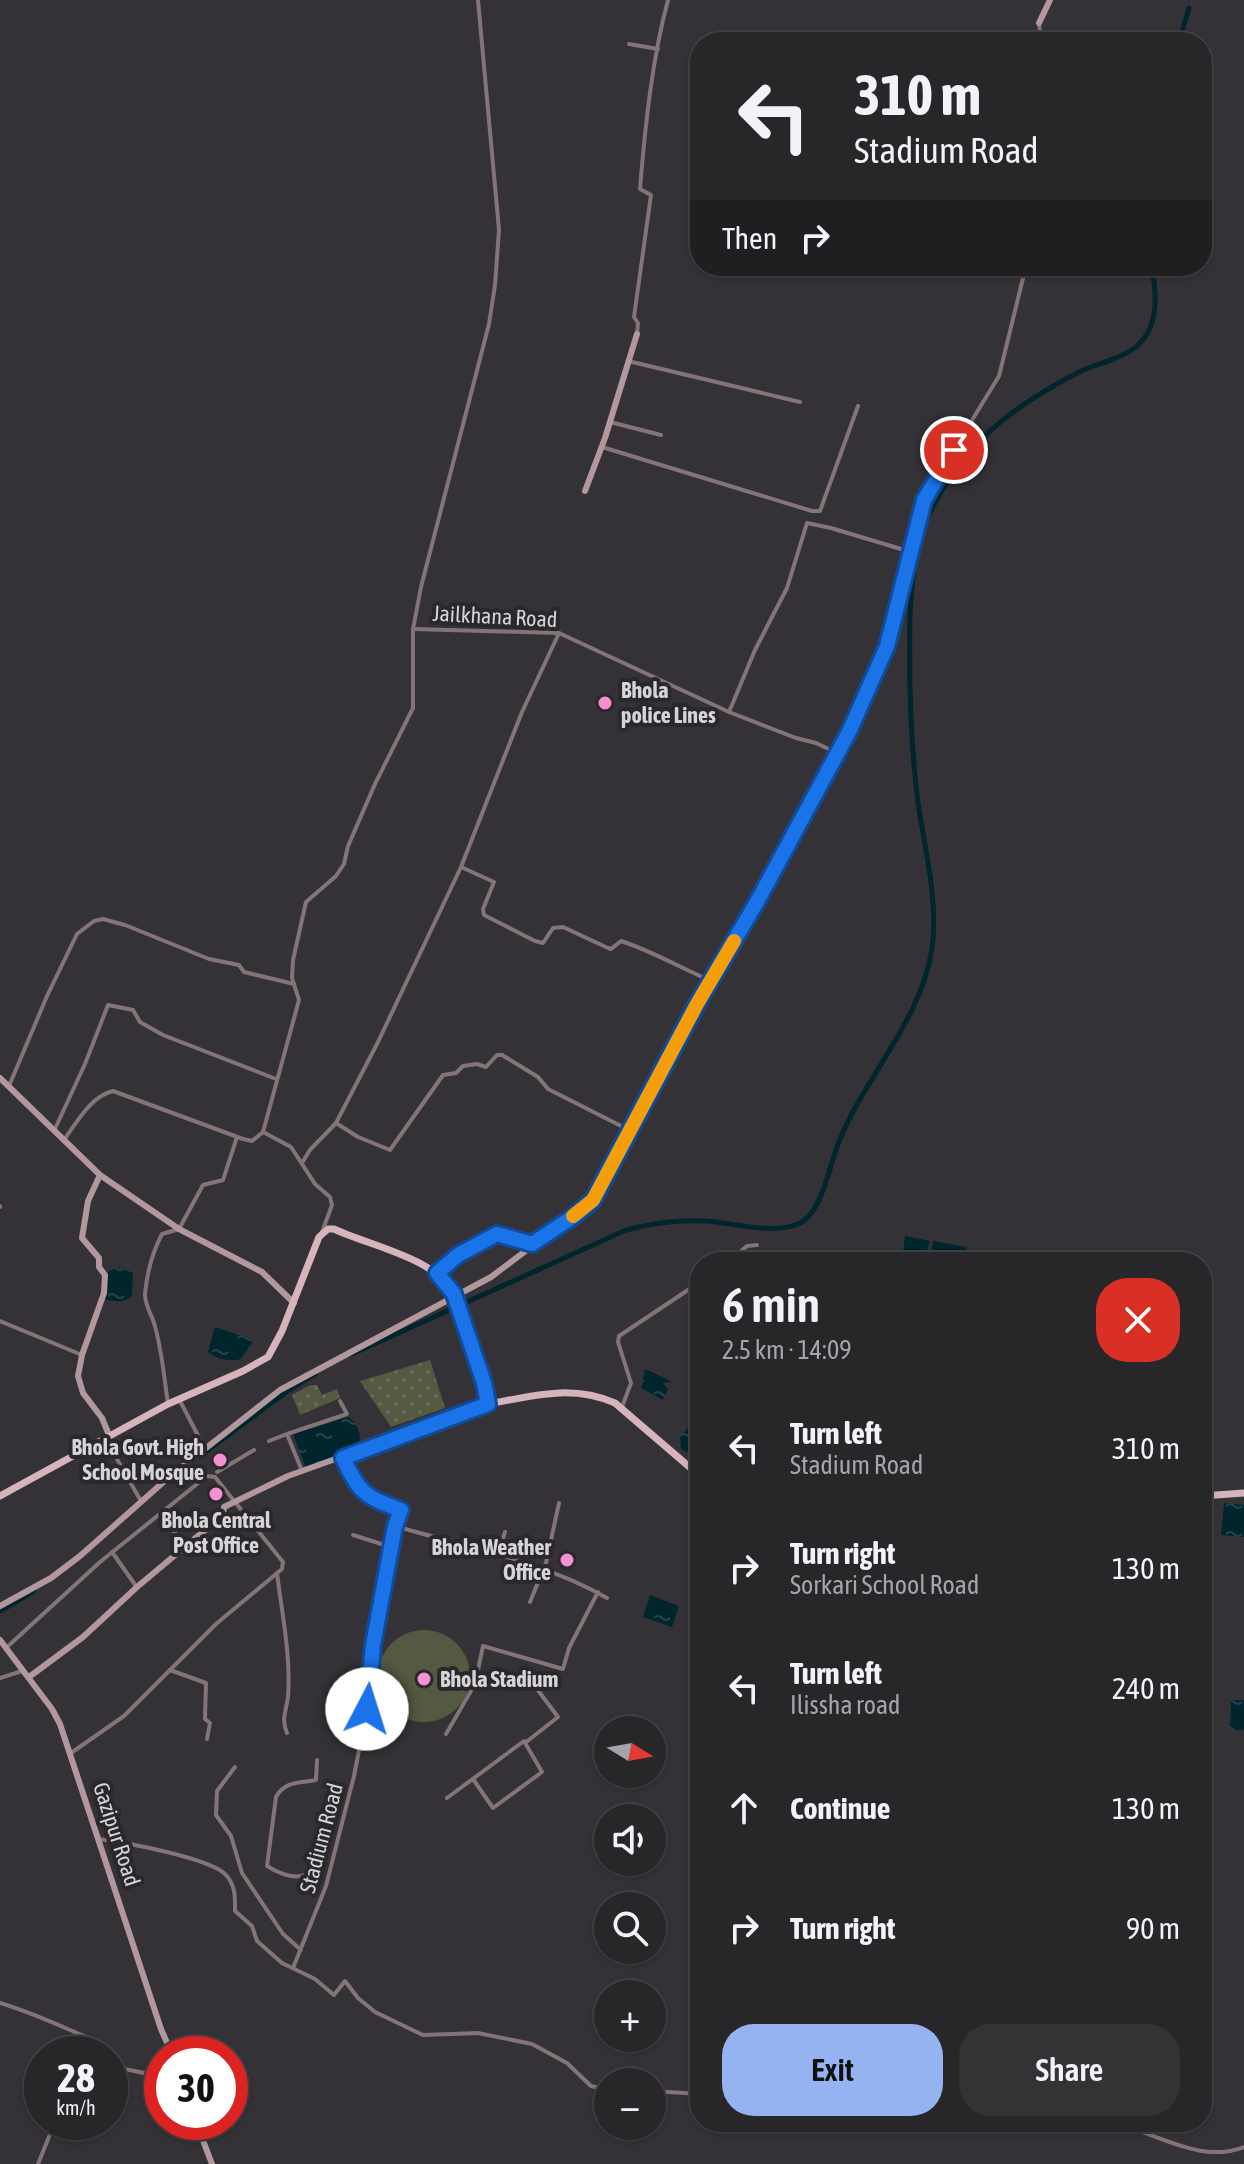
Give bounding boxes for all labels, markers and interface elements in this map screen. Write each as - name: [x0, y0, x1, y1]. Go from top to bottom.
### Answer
- text: 310 m: [854, 63, 981, 127]
- icon: left: [722, 64, 826, 168]
- text: Stadium Road: [854, 129, 1039, 171]
- icon: right: [793, 216, 837, 260]
- text: Then: [722, 221, 777, 255]
- pin: [920, 416, 988, 484]
- icon: arrive: [932, 428, 976, 472]
- street label: Jailkhana Road: [432, 600, 558, 632]
- place label: Bhola police Lines: [621, 677, 716, 728]
- marker: Bhola police Lines: [596, 694, 614, 712]
- text: 6 min: [722, 1277, 820, 1332]
- button: close: [1096, 1278, 1180, 1362]
- text: 2.5 km · 14:09: [722, 1335, 852, 1365]
- text: Turn left: [790, 1416, 882, 1450]
- icon: left: [722, 1426, 766, 1470]
- text: 310 m: [1112, 1431, 1180, 1465]
- place label: Bhola Govt. High School Mosque: [71, 1434, 204, 1485]
- text: Stadium Road: [790, 1450, 923, 1480]
- marker: Bhola Govt. High School Mosque: [211, 1451, 229, 1469]
- marker: Bhola Central Post Office: [207, 1485, 225, 1503]
- place label: Bhola Central Post Office: [161, 1507, 272, 1558]
- place label: Bhola Weather Office: [431, 1534, 551, 1585]
- text: Turn right: [790, 1536, 896, 1570]
- icon: right: [722, 1546, 766, 1590]
- marker: Bhola Weather Office: [558, 1551, 576, 1569]
- text: 130 m: [1112, 1551, 1180, 1585]
- text: Sorkari School Road: [790, 1570, 979, 1600]
- text: Turn left: [790, 1656, 882, 1690]
- place label: Bhola Stadium: [440, 1666, 558, 1692]
- icon: left: [722, 1666, 766, 1710]
- position arrow: [325, 1667, 409, 1751]
- marker: Bhola Stadium: [415, 1670, 433, 1688]
- text: 240 m: [1112, 1671, 1180, 1705]
- text: Ilissha road: [790, 1690, 900, 1720]
- north arrow: [594, 1716, 666, 1788]
- map controls: [594, 1716, 666, 2140]
- street label: Gazipur Road: [88, 1779, 146, 1889]
- street label: Stadium Road: [294, 1780, 348, 1896]
- icon: ahead: [722, 1786, 766, 1830]
- text: Continue: [790, 1791, 890, 1825]
- text: 130 m: [1112, 1791, 1180, 1825]
- button: sound: [594, 1804, 666, 1876]
- button: search: [594, 1892, 666, 1964]
- icon: right: [722, 1906, 766, 1950]
- text: Turn right: [790, 1911, 896, 1945]
- text: 90 m: [1126, 1911, 1180, 1945]
- button: +: [594, 1980, 666, 2052]
- button: Exit: [722, 2024, 943, 2116]
- button: Share: [959, 2024, 1180, 2116]
- speed limit sign: 30: [144, 2036, 248, 2140]
- text: 28: [57, 2055, 95, 2100]
- button: −: [594, 2068, 666, 2140]
- text: km/h: [56, 2096, 96, 2119]

